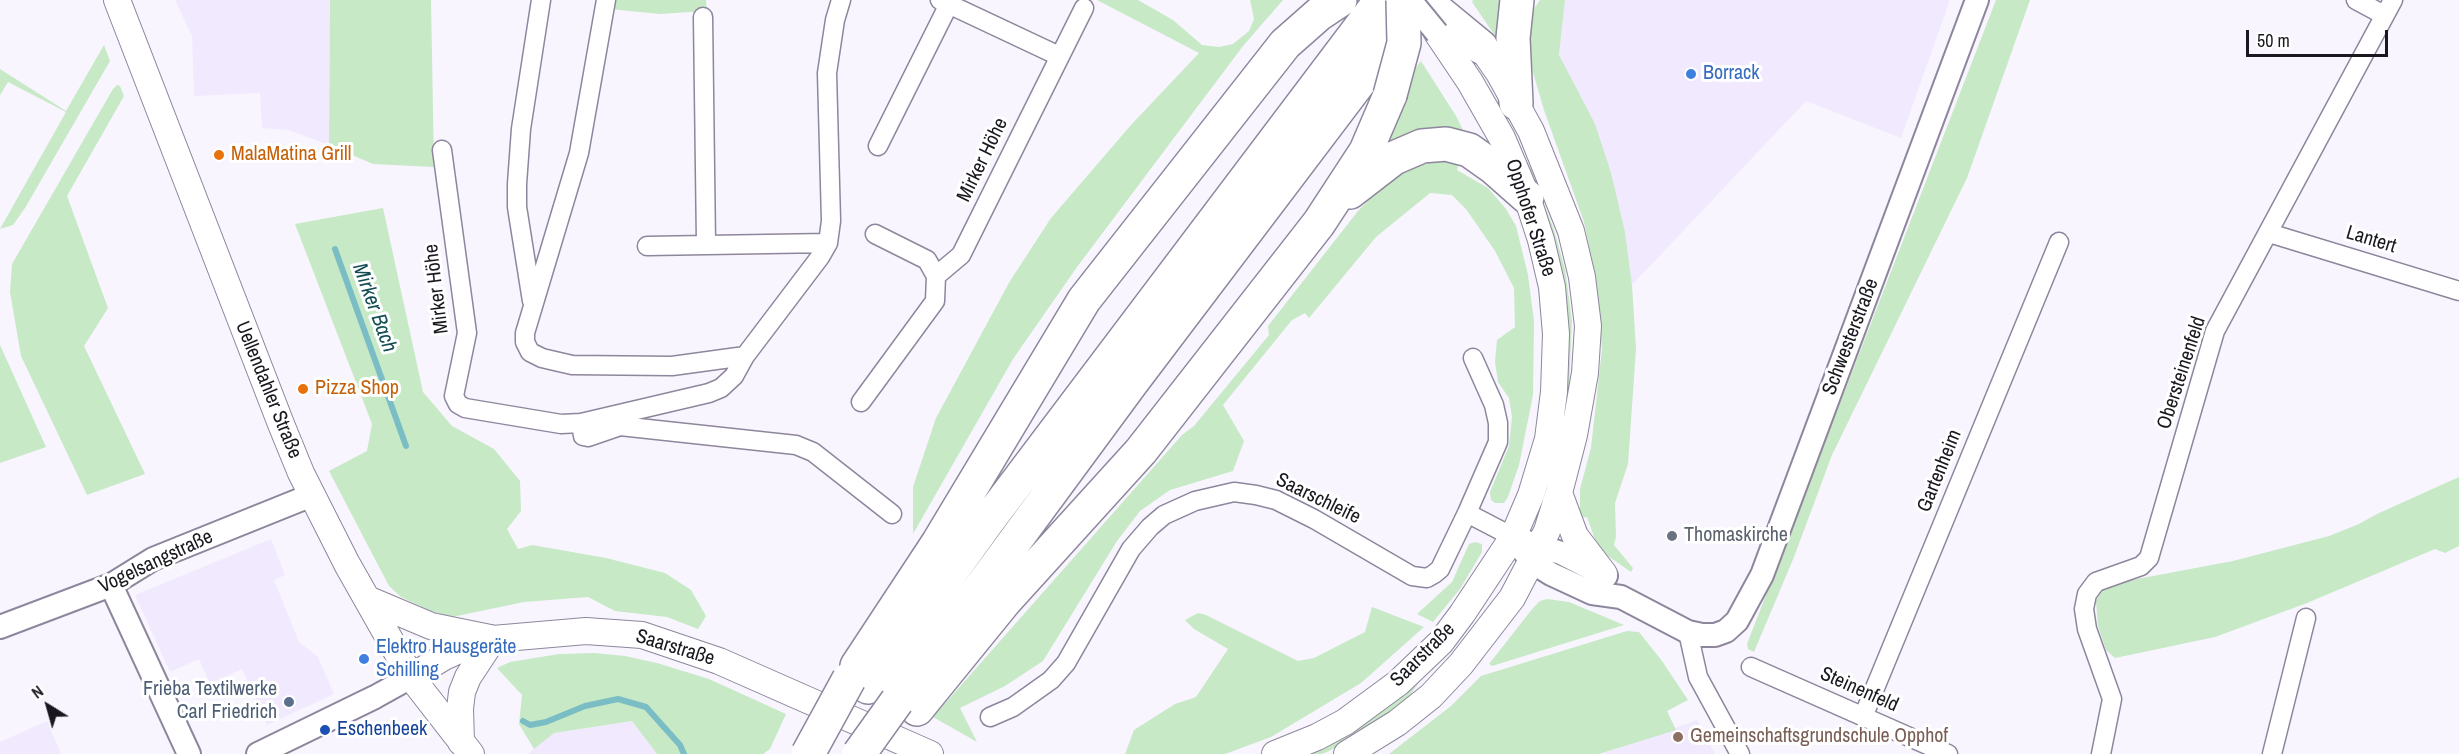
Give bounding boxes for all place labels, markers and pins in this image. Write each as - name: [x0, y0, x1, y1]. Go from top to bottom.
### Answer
- place label: Borrack: [1703, 62, 1759, 86]
- marker: Borrack: [1684, 67, 1698, 81]
- place label: MalaMatina Grill: [231, 143, 351, 167]
- marker: MalaMatina Grill: [212, 148, 226, 162]
- place label: Pizza Shop: [315, 377, 399, 401]
- marker: Pizza Shop: [296, 382, 310, 396]
- place label: Thomaskirche: [1684, 524, 1788, 548]
- marker: Thomaskirche: [1665, 529, 1679, 543]
- place label: Elektro Hausgeräte Schilling: [376, 636, 516, 683]
- marker: Elektro Hausgeräte Schilling: [357, 652, 371, 666]
- place label: Frieba Textilwerke Carl Friedrich: [143, 678, 277, 725]
- marker: Frieba Textilwerke Carl Friedrich: [282, 695, 296, 709]
- place label: Eschenbeek: [337, 718, 427, 742]
- marker: Eschenbeek: [318, 723, 332, 737]
- place label: Gemeinschaftsgrundschule Opphof: [1690, 725, 1948, 749]
- marker: Gemeinschaftsgrundschule Opphof: [1671, 730, 1685, 744]

